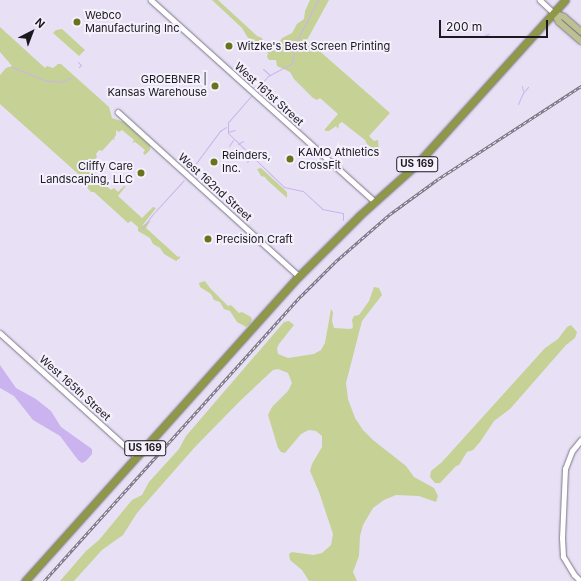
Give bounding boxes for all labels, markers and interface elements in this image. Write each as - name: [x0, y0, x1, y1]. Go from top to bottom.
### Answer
- place label: Webco Manufacturing Inc: [85, 9, 180, 35]
- north arrow: [12, 12, 52, 52]
- scale bar: [441, 12, 550, 38]
- text: N: [32, 15, 48, 31]
- marker: Webco Manufacturing Inc: [72, 17, 82, 27]
- text: 200 m: [446, 19, 482, 34]
- place label: Witzke's Best Screen Printing: [237, 39, 390, 53]
- marker: Witzke's Best Screen Printing: [224, 41, 234, 51]
- street label: West 161st Street: [232, 59, 306, 129]
- place label: GROEBNER | Kansas Warehouse: [107, 73, 207, 99]
- marker: GROEBNER | Kansas Warehouse: [210, 81, 220, 91]
- place label: KAMO Athletics CrossFit: [298, 146, 379, 172]
- place label: Reinders, Inc.: [222, 149, 271, 175]
- street label: West 162nd Street: [175, 150, 255, 224]
- marker: KAMO Athletics CrossFit: [285, 154, 295, 164]
- road number: US 169: [396, 156, 438, 172]
- marker: Reinders, Inc.: [209, 157, 219, 167]
- place label: Cliffy Care Landscaping, LLC: [40, 160, 133, 186]
- marker: Cliffy Care Landscaping, LLC: [136, 168, 146, 178]
- place label: Precision Craft: [216, 232, 293, 246]
- marker: Precision Craft: [203, 234, 213, 244]
- street label: West 165th Street: [37, 353, 113, 423]
- road number: US 169: [124, 440, 166, 456]

